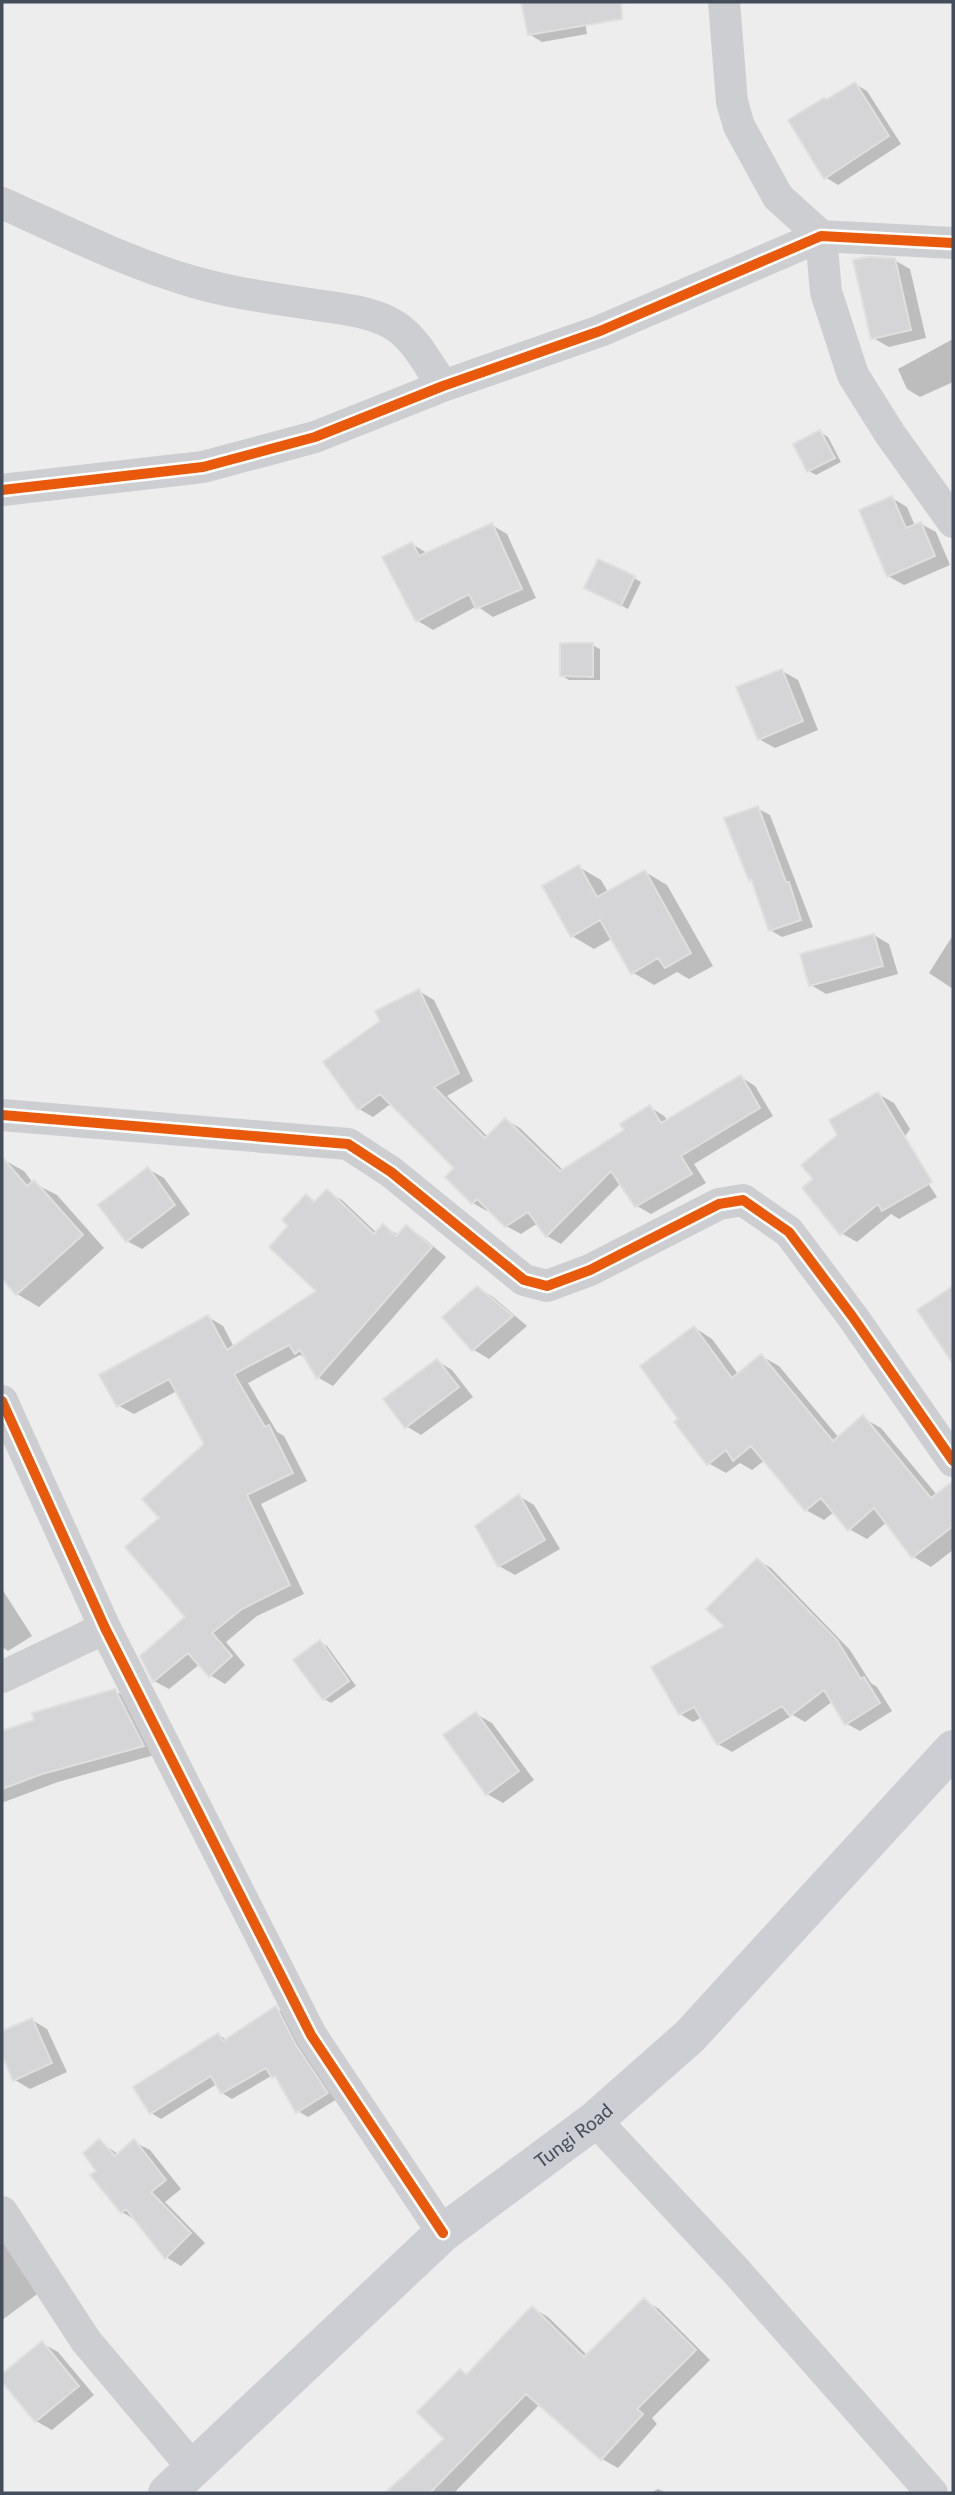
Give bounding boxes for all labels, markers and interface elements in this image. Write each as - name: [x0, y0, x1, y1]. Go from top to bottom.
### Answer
- street label: Tungi Road: [530, 2098, 617, 2172]

